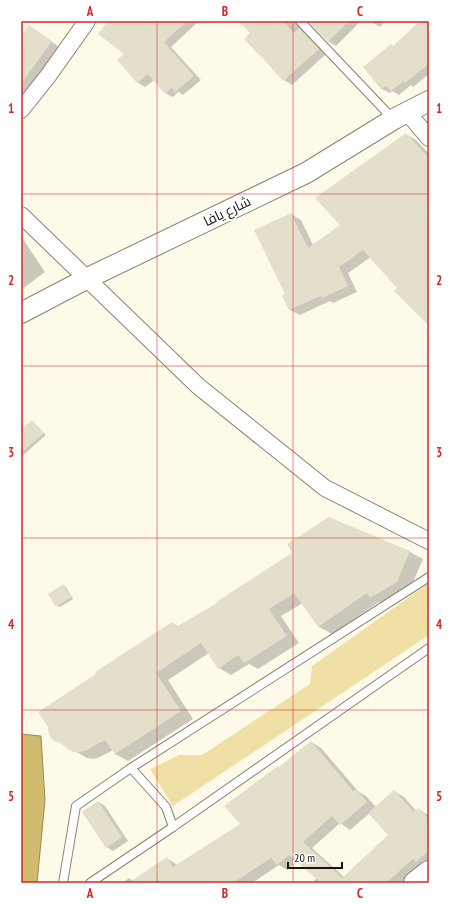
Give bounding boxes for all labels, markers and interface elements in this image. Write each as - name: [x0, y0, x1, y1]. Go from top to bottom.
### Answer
- text: A: [86, 3, 94, 20]
- text: B: [222, 3, 228, 20]
- text: C: [357, 3, 363, 20]
- text: 1: [8, 100, 14, 117]
- text: 1: [436, 100, 442, 117]
- street label: شارع يافا: [200, 192, 254, 230]
- text: 2: [8, 272, 14, 289]
- text: 2: [436, 272, 442, 289]
- text: 3: [8, 444, 14, 461]
- text: 3: [436, 444, 442, 461]
- text: 4: [8, 616, 15, 633]
- text: 4: [436, 616, 443, 633]
- text: 5: [8, 788, 14, 805]
- text: 5: [436, 788, 442, 805]
- scale bar: [288, 844, 342, 870]
- text: 20 m: [294, 850, 315, 865]
- text: A: [86, 885, 94, 902]
- text: B: [222, 885, 228, 902]
- text: C: [357, 885, 363, 902]

